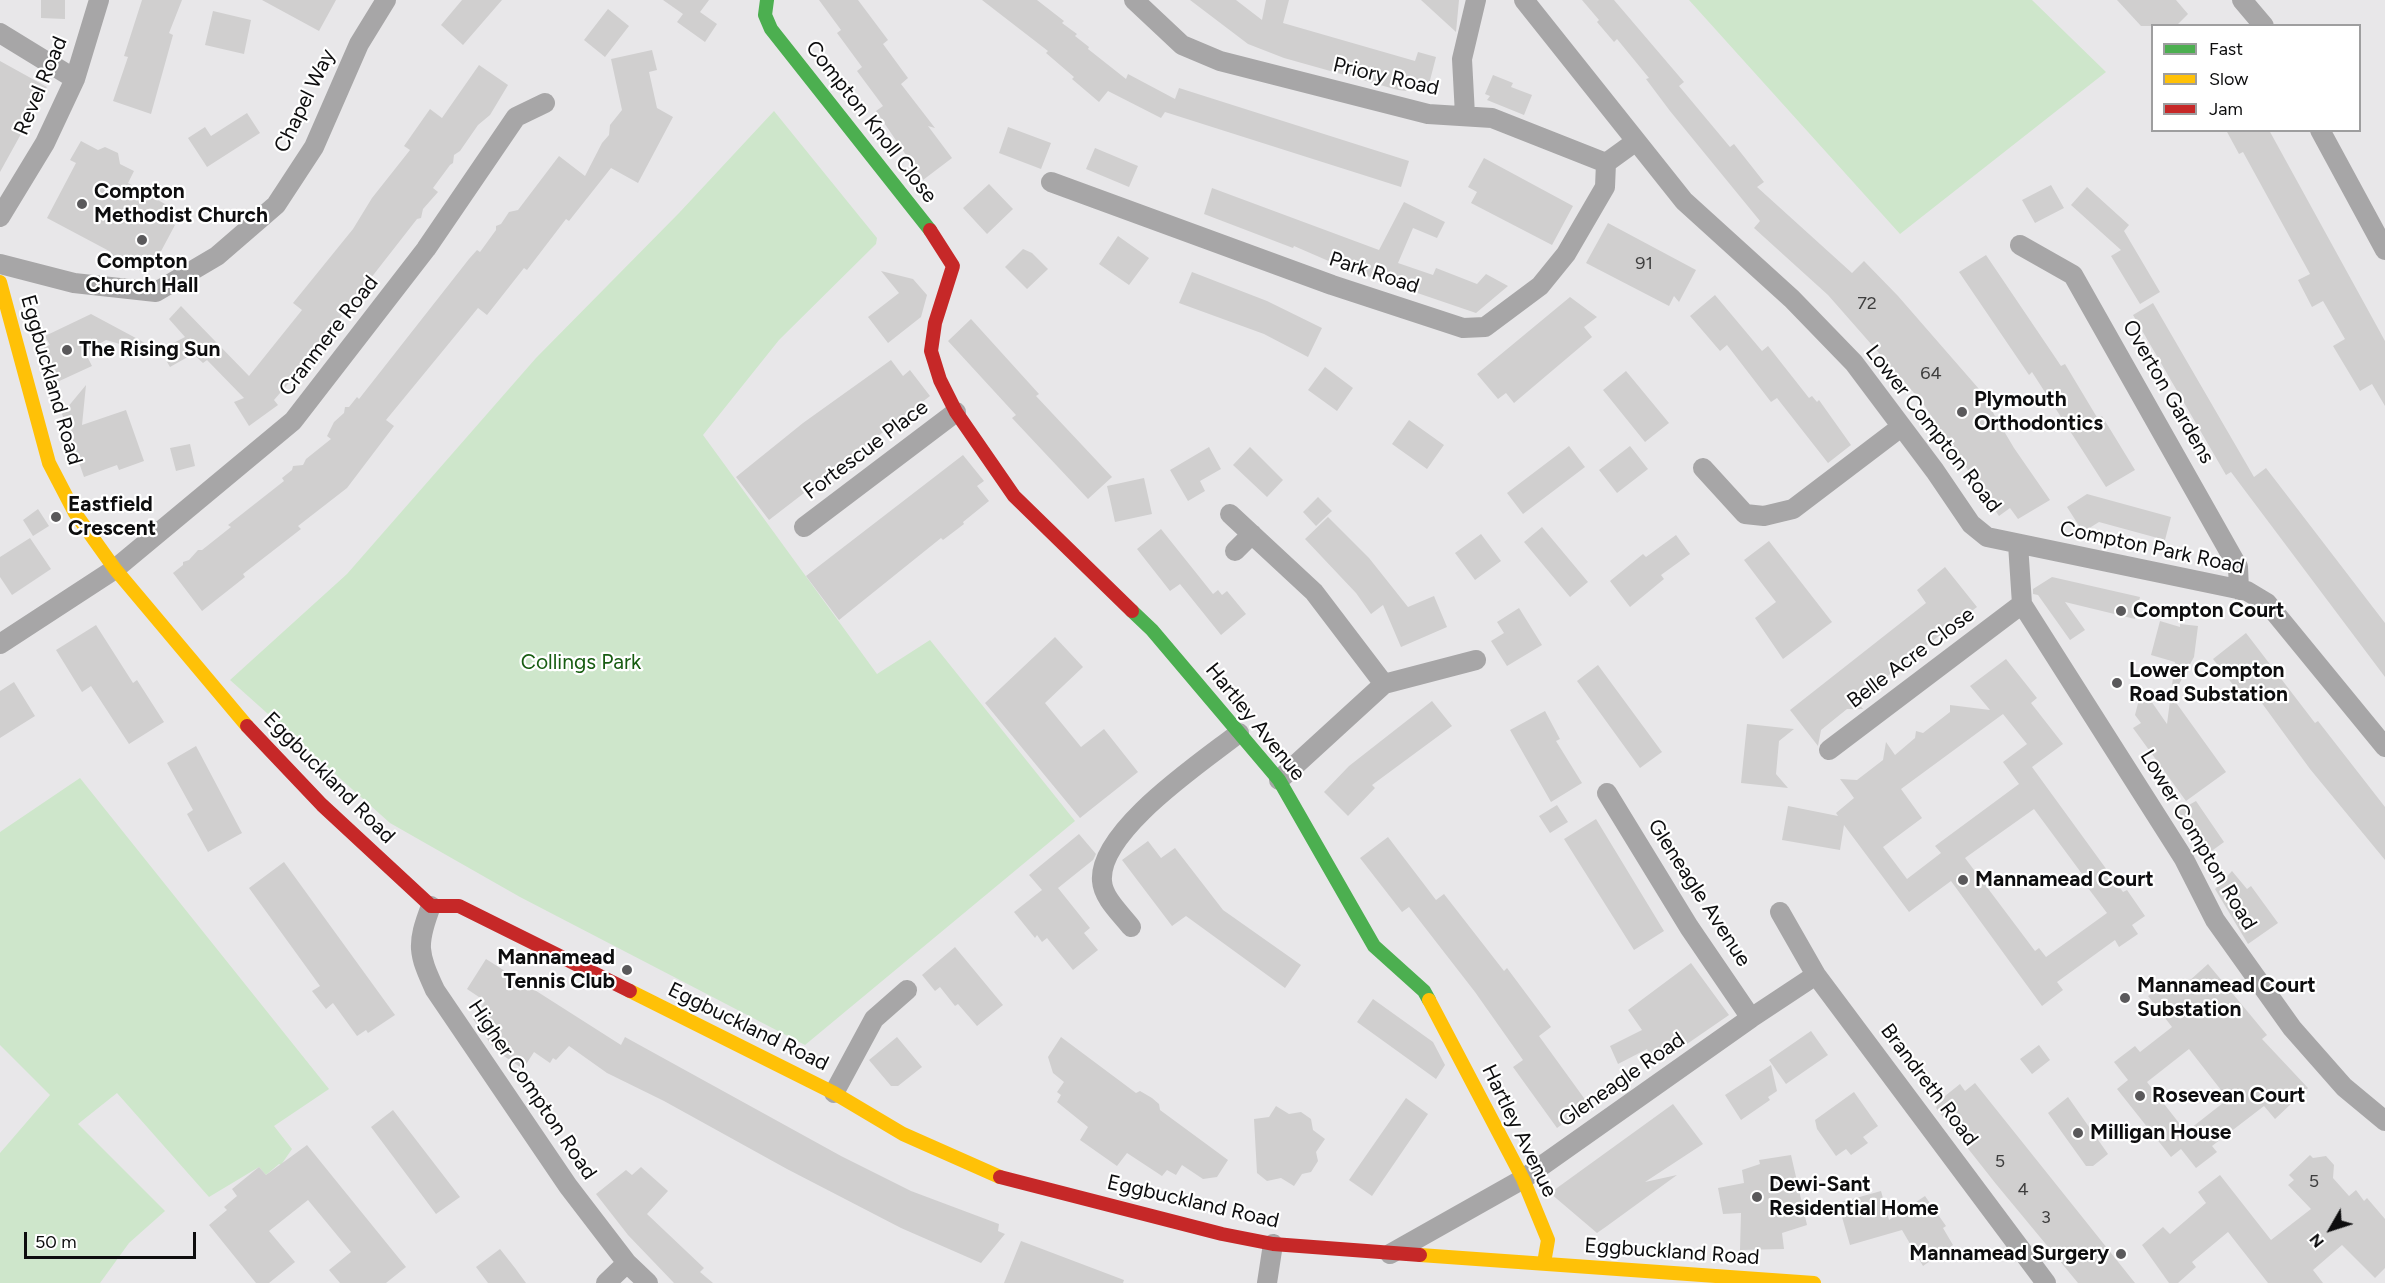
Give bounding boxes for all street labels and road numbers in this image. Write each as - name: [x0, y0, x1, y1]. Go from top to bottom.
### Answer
- street label: Revel Road: [9, 33, 73, 139]
- street label: Compton Knoll Close: [800, 36, 942, 208]
- street label: Chapel Way: [269, 45, 341, 157]
- street label: Priory Road: [1331, 53, 1441, 101]
- street label: Park Road: [1326, 247, 1422, 299]
- street label: Cranmere Road: [274, 271, 384, 401]
- street label: Eggbuckland Road: [15, 292, 87, 468]
- street label: Overton Gardens: [2117, 316, 2219, 468]
- street label: Lower Compton Road: [1860, 340, 2006, 518]
- street label: Fortescue Place: [799, 395, 933, 505]
- street label: Compton Park Road: [2057, 516, 2247, 580]
- street label: Belle Acre Close: [1842, 602, 1980, 714]
- street label: Hartley Avenue: [1200, 658, 1310, 786]
- street label: Eggbuckland Road: [258, 707, 400, 849]
- street label: Lower Compton Road: [2134, 745, 2262, 935]
- street label: Gleneagle Avenue: [1642, 815, 1756, 971]
- street label: Eggbuckland Road: [664, 977, 832, 1077]
- street label: Higher Compton Road: [462, 995, 602, 1185]
- street label: Brandreth Road: [1875, 1019, 1983, 1151]
- street label: Gleneagle Road: [1554, 1027, 1690, 1133]
- street label: Hartley Avenue: [1476, 1061, 1562, 1201]
- street label: Eggbuckland Road: [1105, 1170, 1281, 1234]
- street label: Eggbuckland Road: [1584, 1233, 1760, 1271]

